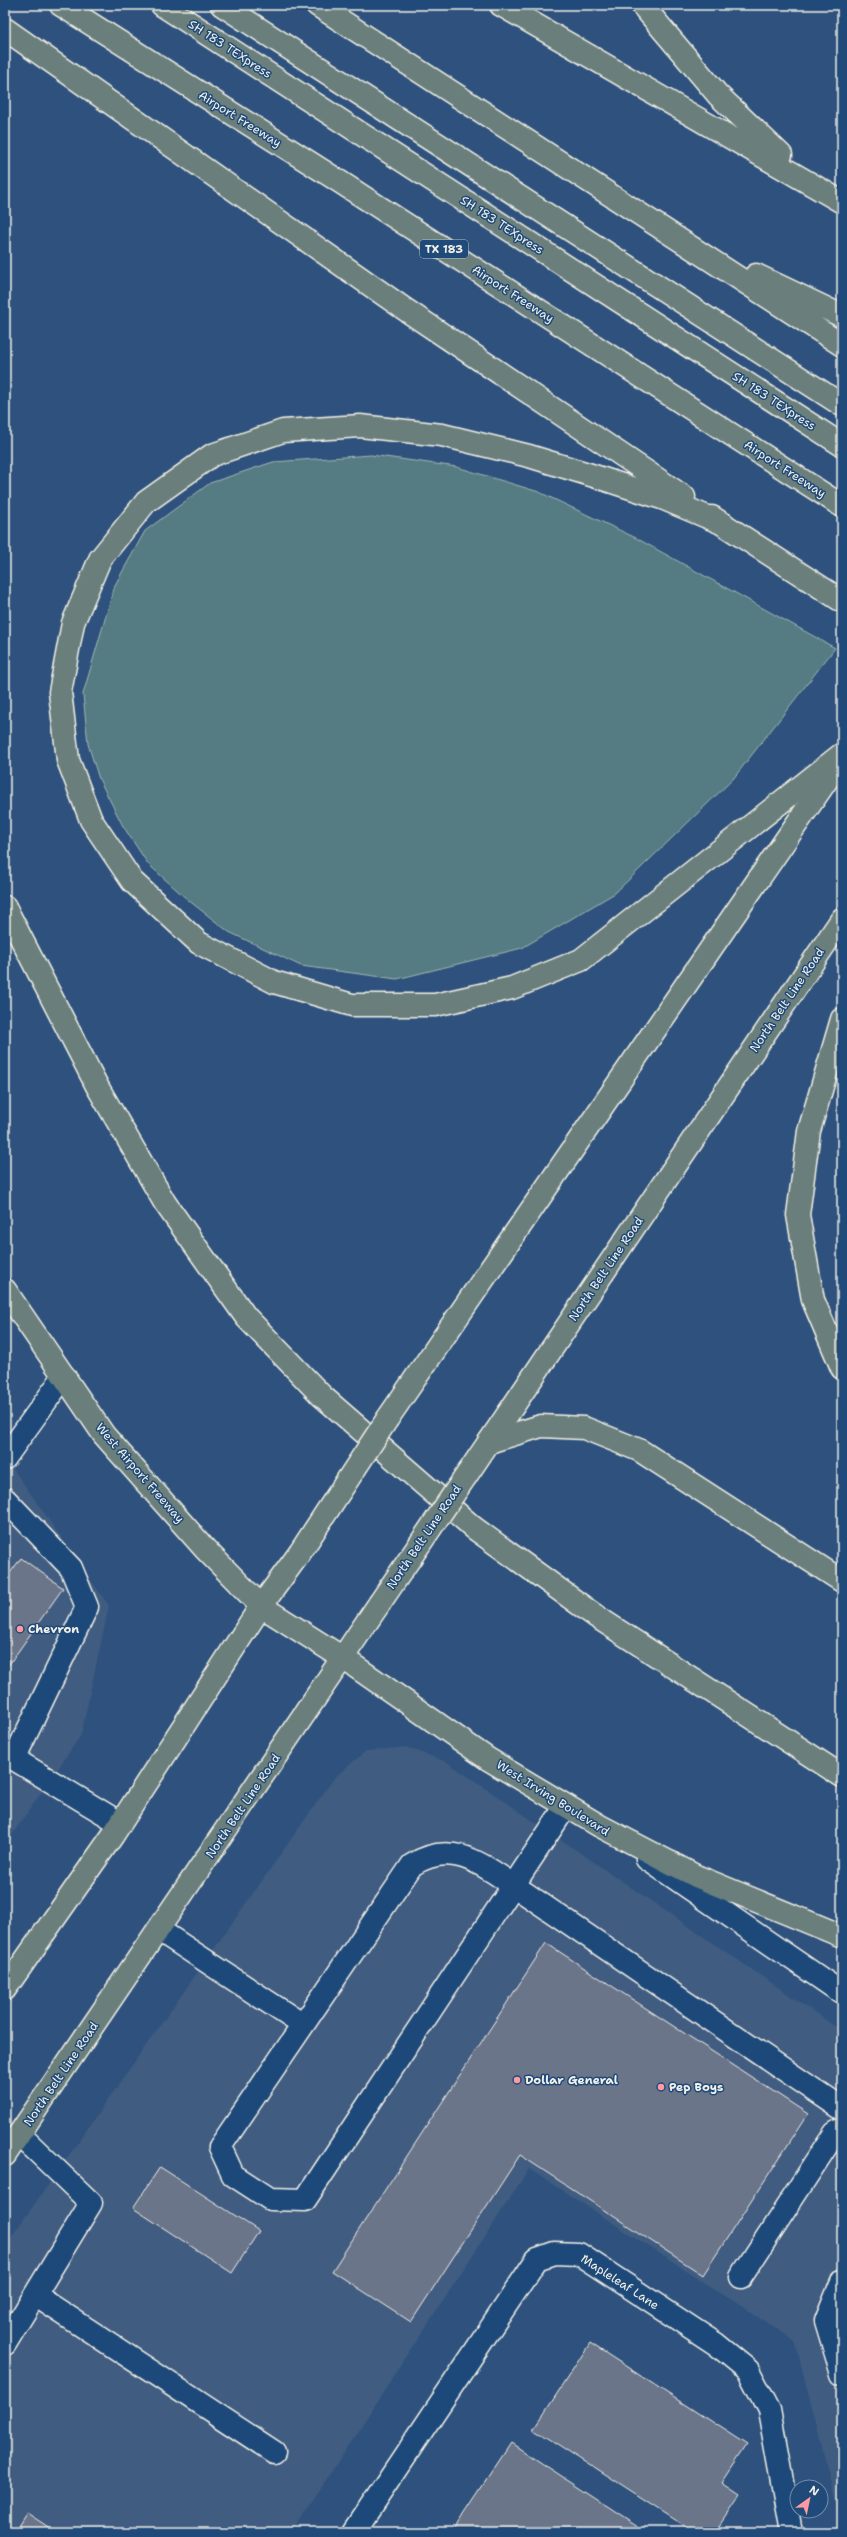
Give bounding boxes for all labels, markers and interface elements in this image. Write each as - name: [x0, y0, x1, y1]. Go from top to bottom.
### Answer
- street label: SH 183 TEXpress: [185, 16, 275, 82]
- street label: Airport Freeway: [196, 87, 284, 151]
- street label: SH 183 TEXpress: [457, 192, 547, 258]
- road number: TX 183: [420, 240, 468, 258]
- street label: Airport Freeway: [469, 262, 557, 327]
- street label: SH 183 TEXpress: [729, 368, 819, 434]
- street label: Airport Freeway: [741, 437, 829, 502]
- street label: North Belt Line Road: [746, 944, 828, 1055]
- street label: North Belt Line Road: [565, 1213, 647, 1324]
- street label: West Airport Freeway: [92, 1420, 188, 1526]
- street label: North Belt Line Road: [383, 1481, 465, 1592]
- place label: Chevron: [28, 1621, 79, 1637]
- marker: Chevron: [15, 1624, 25, 1634]
- street label: North Belt Line Road: [202, 1750, 284, 1861]
- street label: West Irving Boulevard: [493, 1757, 613, 1840]
- street label: North Belt Line Road: [20, 2018, 102, 2129]
- place label: Dollar General: [525, 2072, 618, 2088]
- marker: Dollar General: [512, 2075, 522, 2085]
- place label: Pep Boys: [669, 2079, 723, 2095]
- marker: Pep Boys: [656, 2082, 666, 2092]
- street label: Mapleleaf Lane: [578, 2251, 662, 2313]
- north arrow: [789, 2479, 829, 2519]
- text: N: [806, 2482, 822, 2500]

